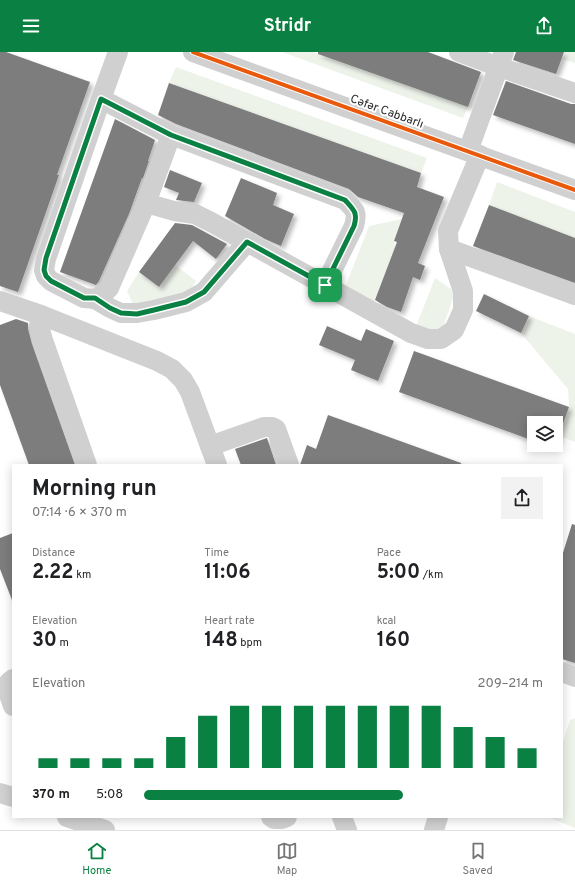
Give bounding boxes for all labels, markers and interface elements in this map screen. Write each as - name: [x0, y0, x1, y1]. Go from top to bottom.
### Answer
- icon: menu: [20, 15, 42, 37]
- text: Stridr: [264, 15, 311, 38]
- icon: share: [533, 15, 555, 37]
- street label: Cəfər Cabbarlı: [348, 91, 426, 133]
- pin: [308, 268, 342, 302]
- icon: arrive: [314, 274, 336, 296]
- map controls: [527, 416, 563, 452]
- button: layers: [527, 416, 563, 452]
- text: Morning run: [32, 476, 157, 503]
- button: share: [501, 477, 543, 519]
- text: 07:14 · 6 × 370 m: [32, 505, 127, 521]
- text: Distance: [32, 546, 75, 560]
- text: Time: [204, 546, 229, 560]
- text: Pace: [377, 546, 401, 560]
- text: 2.22: [32, 560, 74, 586]
- text: 11:06: [204, 560, 251, 586]
- text: 5:00: [377, 560, 420, 586]
- text: km: [74, 568, 91, 582]
- text: /km: [420, 568, 443, 582]
- text: Elevation: [32, 614, 77, 628]
- text: Heart rate: [204, 614, 255, 628]
- text: kcal: [377, 614, 396, 628]
- text: 30: [32, 628, 57, 654]
- text: 148: [204, 628, 238, 654]
- text: 160: [377, 628, 410, 654]
- text: m: [57, 636, 69, 650]
- text: bpm: [238, 636, 262, 650]
- text: Elevation: [32, 676, 85, 692]
- text: 209–214 m: [478, 676, 543, 692]
- text: 370 m: [32, 787, 70, 803]
- text: 5:08: [96, 787, 123, 803]
- tab: Home: [82, 840, 111, 878]
- tab: Map: [276, 840, 298, 878]
- tab: Saved: [463, 840, 493, 878]

